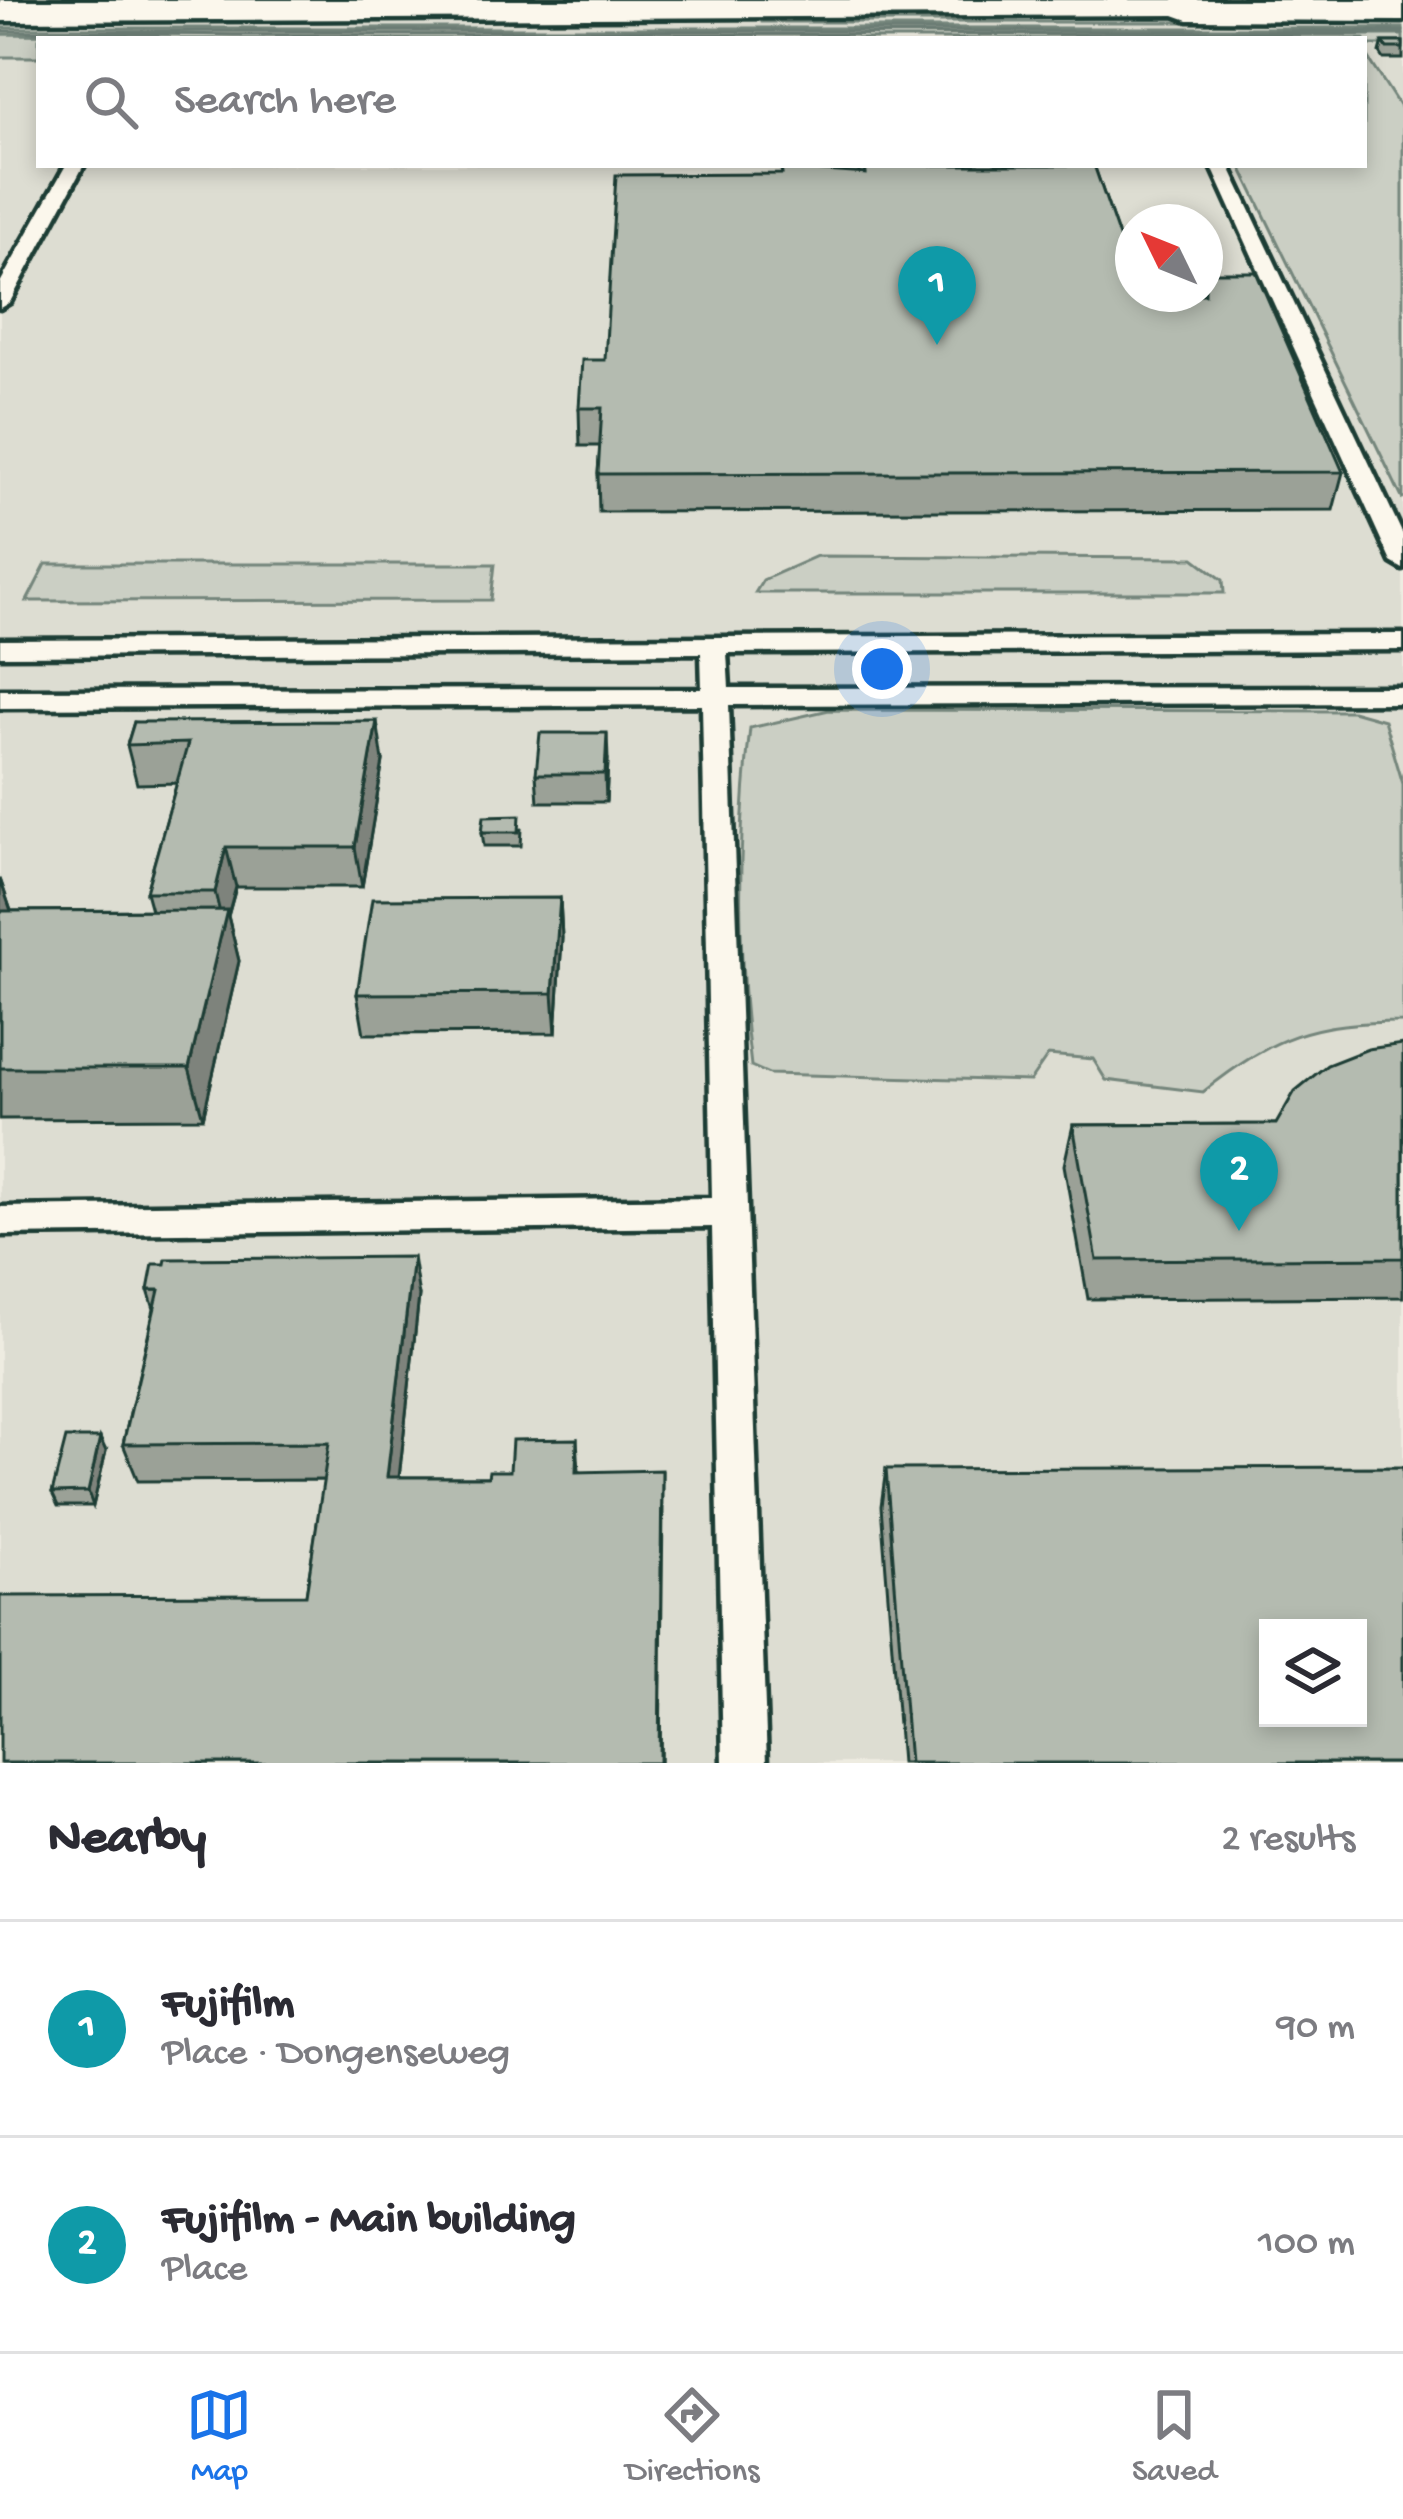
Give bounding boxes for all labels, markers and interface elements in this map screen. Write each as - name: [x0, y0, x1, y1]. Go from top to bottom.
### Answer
- search box: [36, 36, 1367, 168]
- icon: search: [78, 69, 144, 135]
- text: Search here: [174, 76, 396, 129]
- north arrow: [1115, 204, 1223, 312]
- pin: 1: [898, 246, 976, 345]
- your location: [852, 639, 912, 699]
- pin: 2: [1200, 1132, 1278, 1231]
- map controls: [1259, 1619, 1367, 1727]
- button: layers: [1259, 1619, 1367, 1727]
- text: Nearby: [48, 1811, 206, 1871]
- text: 2 results: [1221, 1818, 1355, 1864]
- text: Fujifilm: [162, 1979, 294, 2032]
- text: 1: [79, 2006, 95, 2052]
- text: 90 m: [1276, 2006, 1355, 2052]
- text: Place · Dongenseweg: [162, 2032, 510, 2078]
- text: Fujifilm - Main building: [162, 2195, 575, 2248]
- text: 2: [77, 2222, 97, 2268]
- text: 100 m: [1258, 2222, 1355, 2268]
- text: Place: [162, 2248, 247, 2294]
- tab: Map: [186, 2382, 252, 2492]
- tab: Directions: [625, 2382, 759, 2492]
- tab: Saved: [1132, 2382, 1217, 2492]

